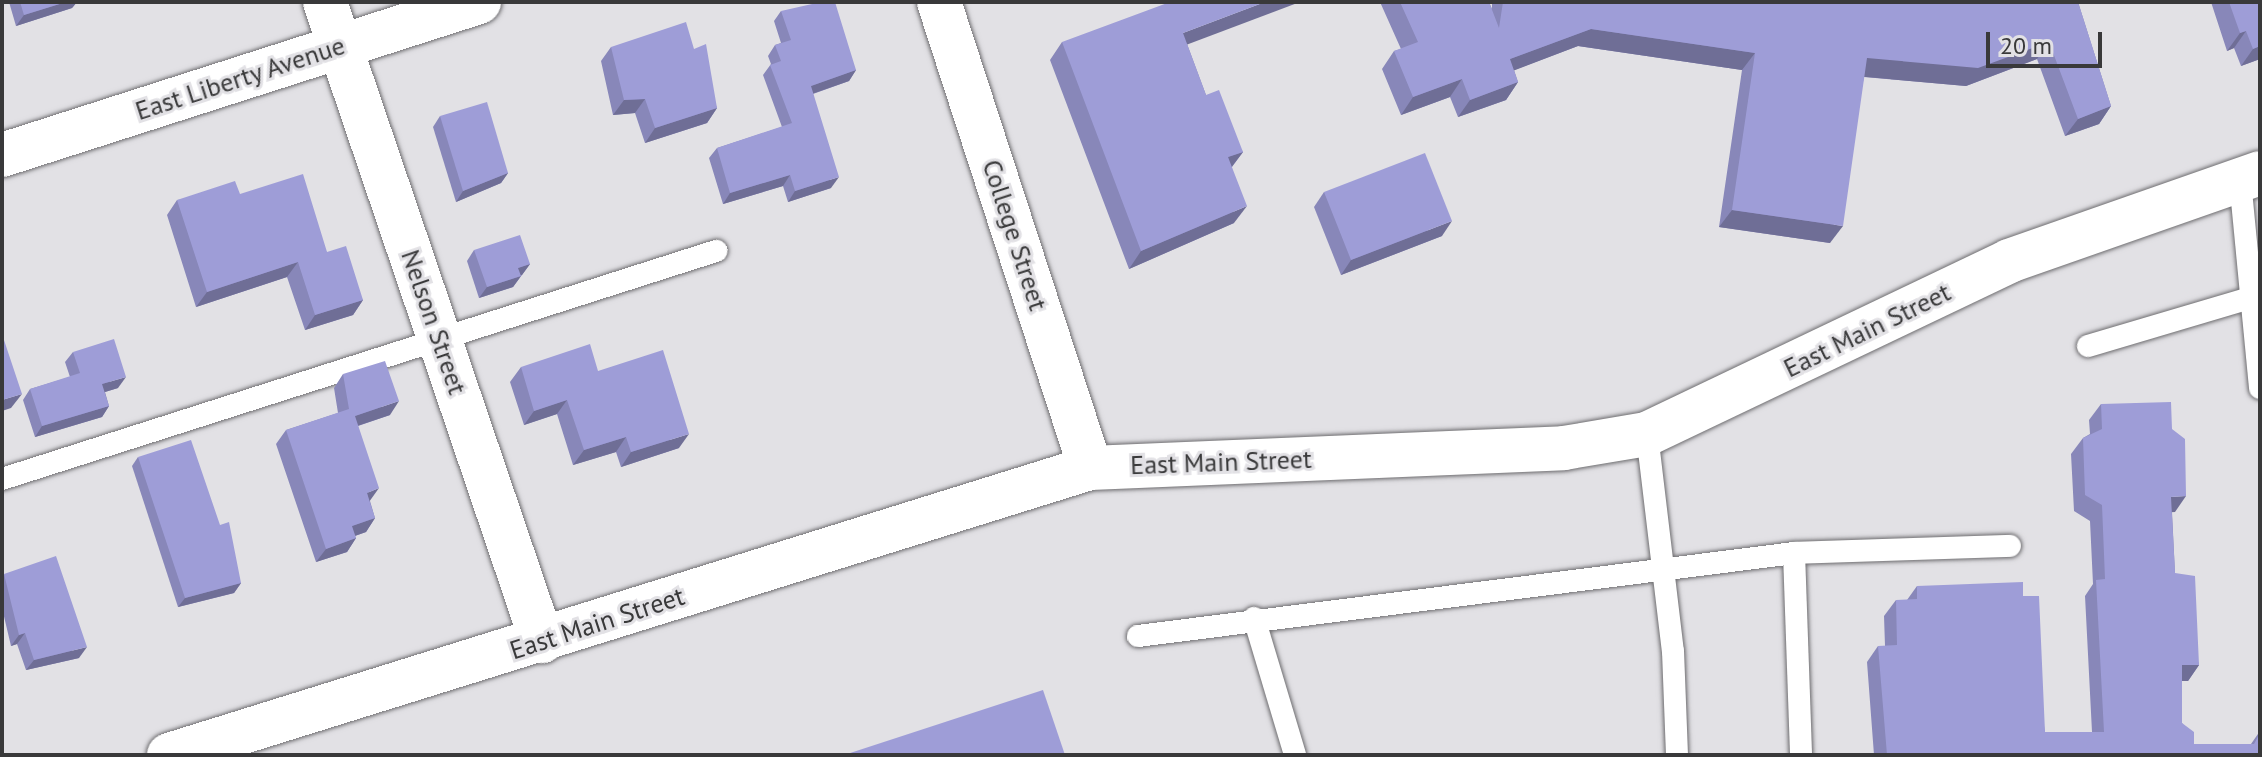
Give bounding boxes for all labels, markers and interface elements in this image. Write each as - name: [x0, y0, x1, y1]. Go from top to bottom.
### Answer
- scale bar: [1990, 16, 2106, 66]
- street label: East Liberty Avenue: [131, 29, 349, 127]
- text: 20 m: [2000, 30, 2052, 61]
- street label: College Street: [976, 156, 1054, 314]
- street label: Nelson Street: [395, 246, 473, 398]
- street label: East Main Street: [1779, 276, 1955, 384]
- street label: East Main Street: [1130, 443, 1312, 481]
- street label: East Main Street: [506, 580, 688, 666]

